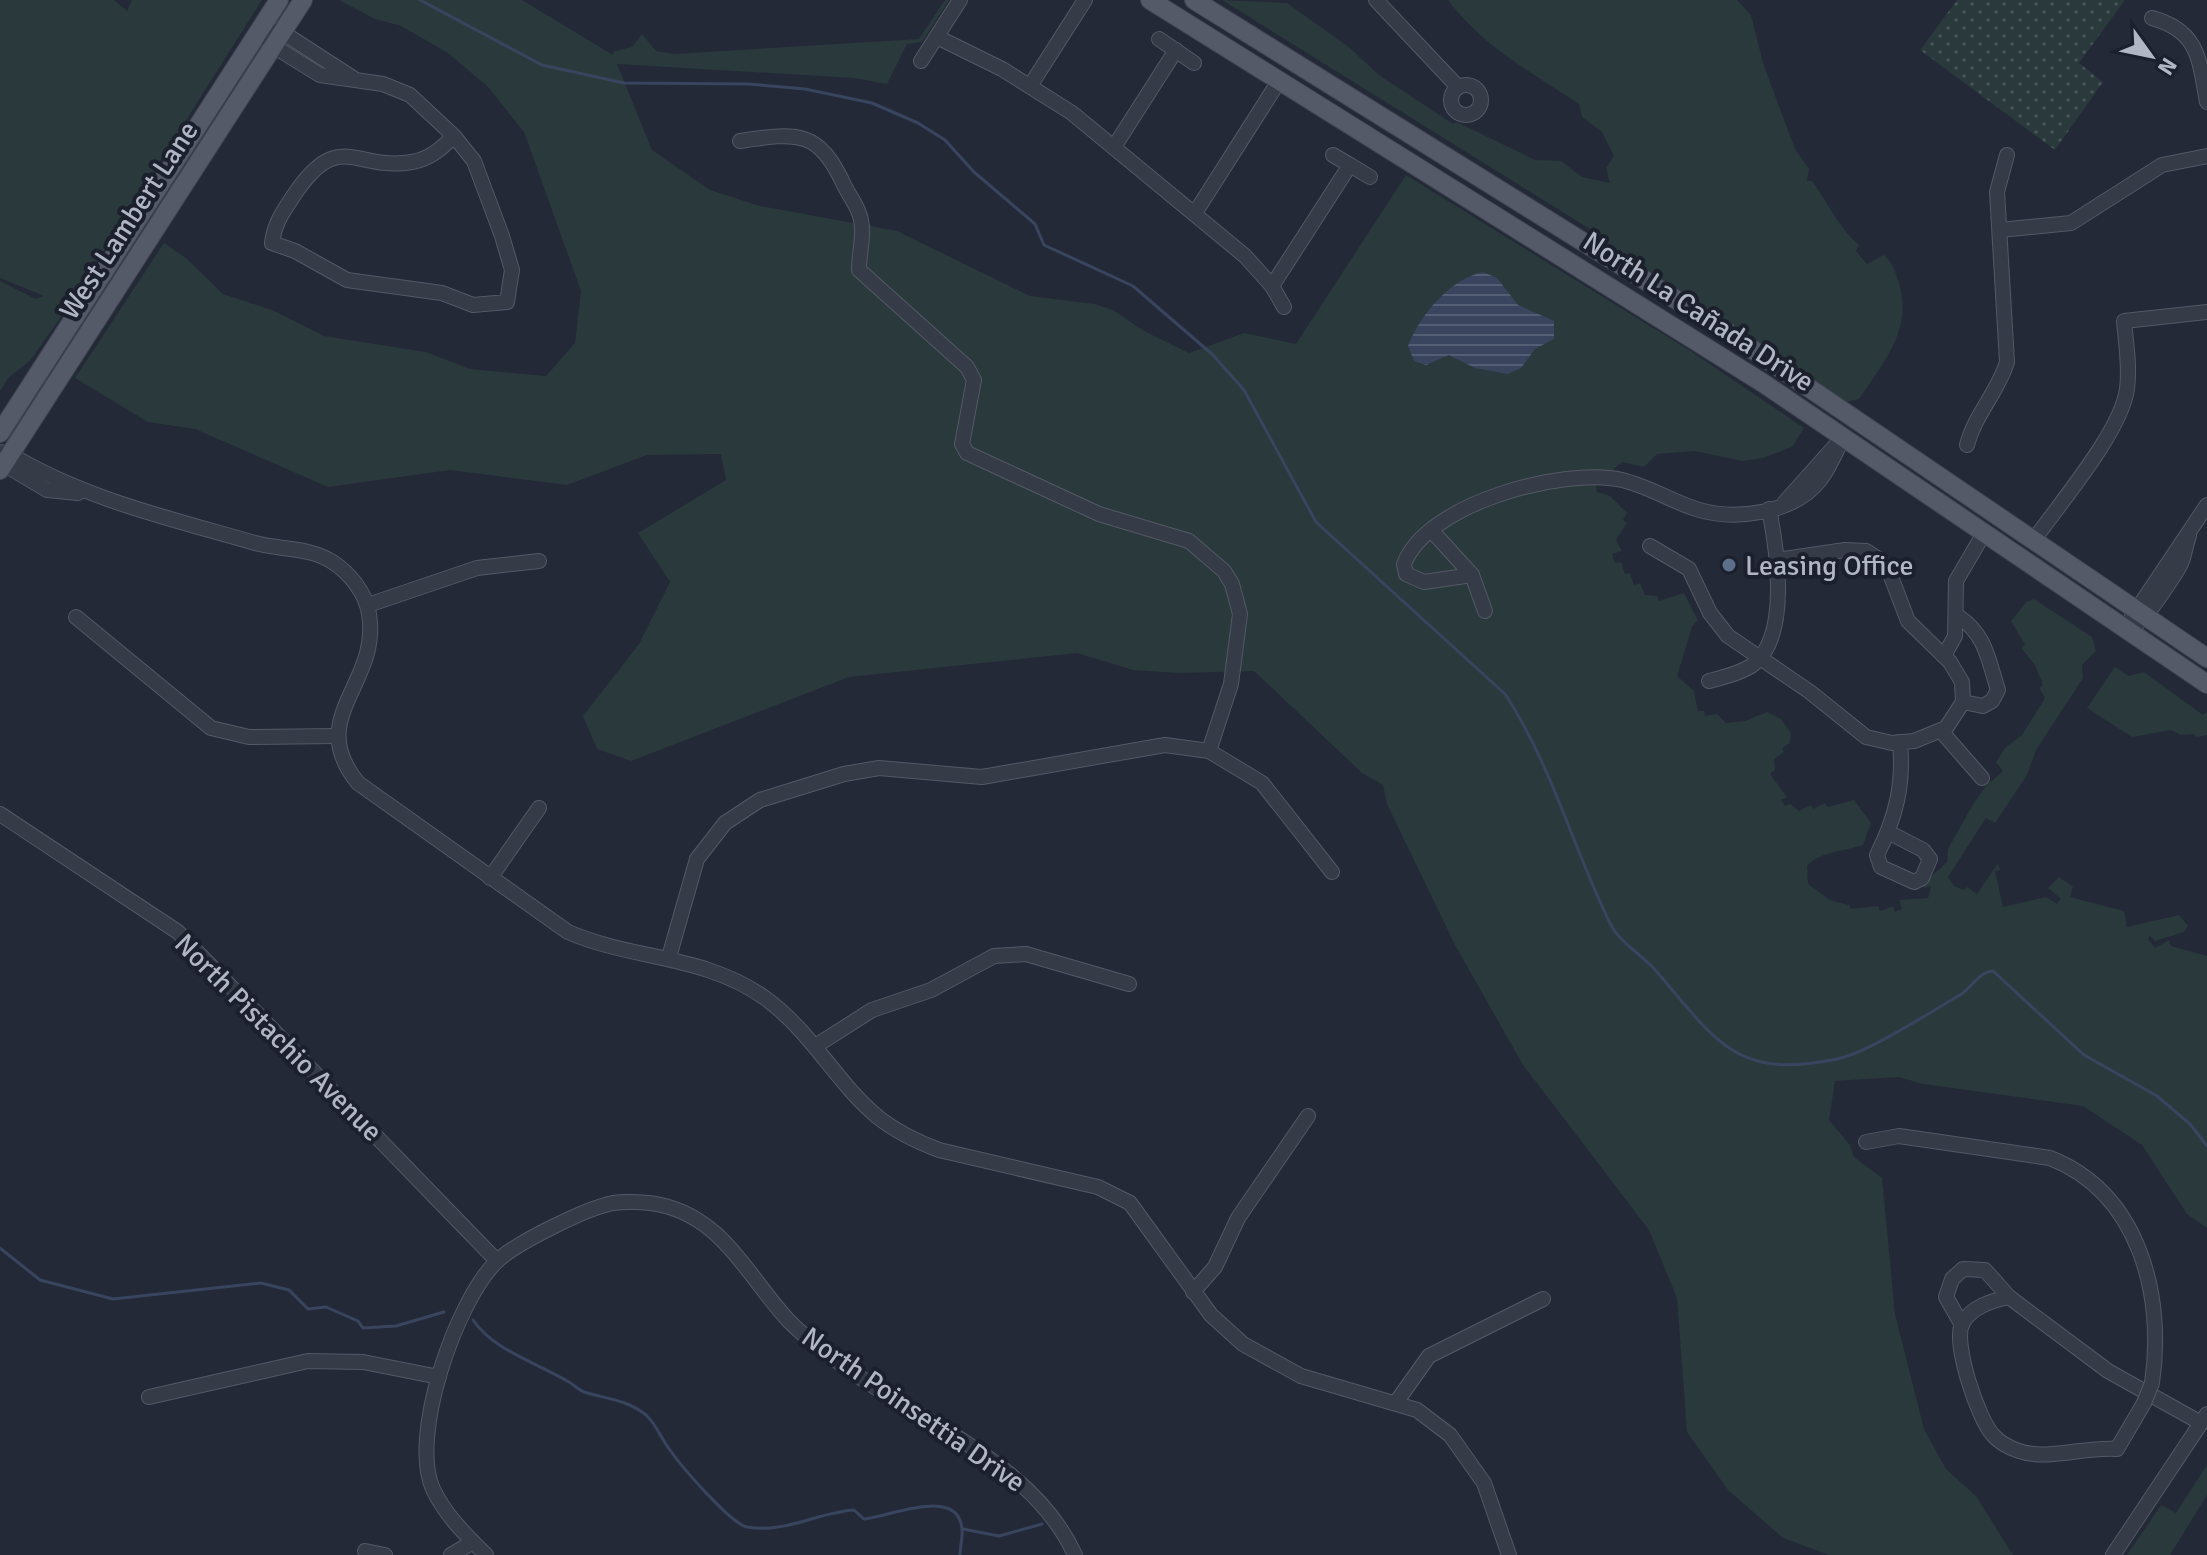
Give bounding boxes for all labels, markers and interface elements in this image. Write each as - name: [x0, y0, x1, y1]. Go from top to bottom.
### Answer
- north arrow: [2111, 16, 2191, 96]
- text: N: [2152, 53, 2183, 80]
- street label: West Lambert Lane: [52, 115, 206, 326]
- street label: North La Cañada Drive: [1577, 224, 1820, 399]
- place label: Leasing Office: [1745, 549, 1914, 583]
- marker: Leasing Office: [1720, 556, 1738, 574]
- street label: North Pistachio Avenue: [167, 927, 389, 1149]
- street label: North Poinsettia Drive: [795, 1320, 1032, 1500]

